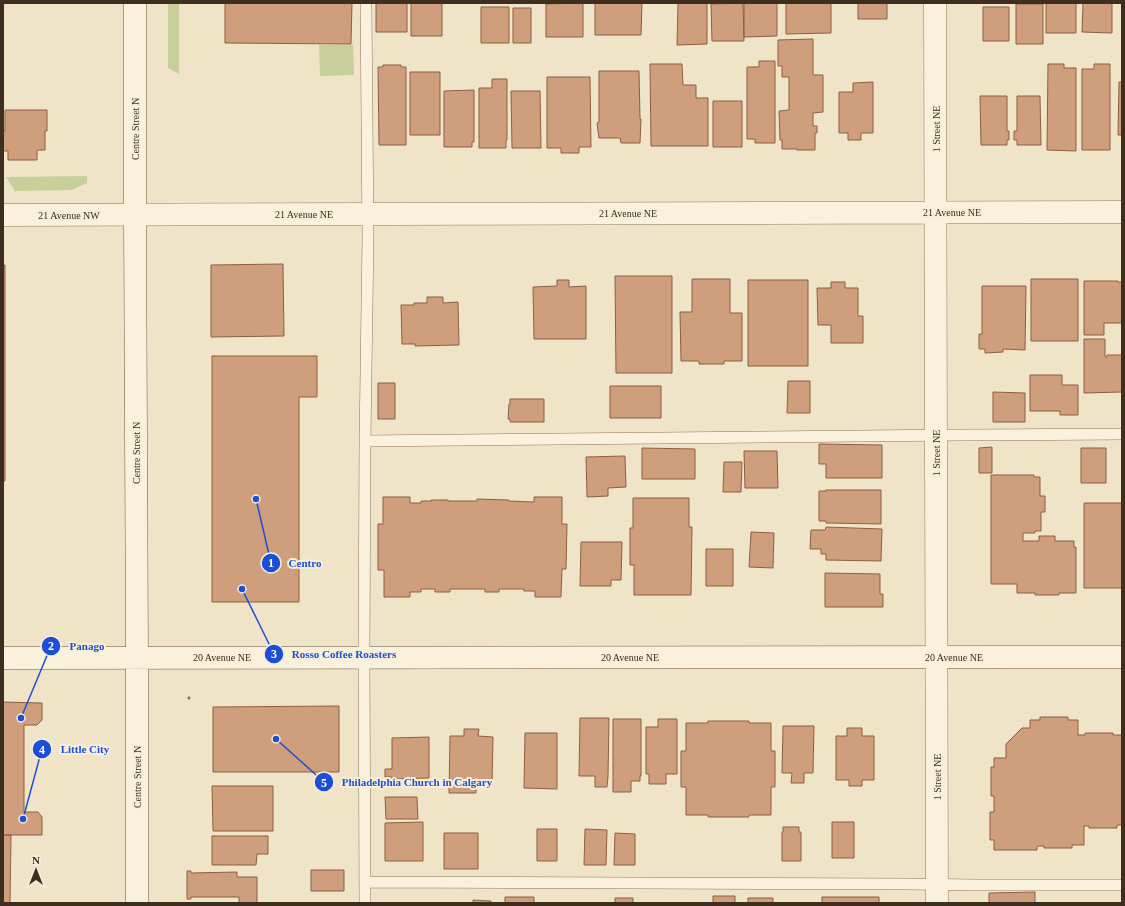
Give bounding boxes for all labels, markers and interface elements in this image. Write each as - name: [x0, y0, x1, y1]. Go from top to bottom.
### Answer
- street label: Centre Street N: [130, 98, 141, 160]
- street label: 1 Street NE: [931, 106, 942, 152]
- street label: 21 Avenue NE: [923, 207, 981, 218]
- street label: 21 Avenue NE: [599, 208, 657, 219]
- street label: 21 Avenue NE: [275, 209, 333, 220]
- street label: 21 Avenue NW: [38, 210, 100, 221]
- street label: Centre Street N: [131, 422, 142, 484]
- street label: 1 Street NE: [931, 430, 942, 476]
- callout: Centro: [261, 551, 330, 574]
- text: 1: [268, 556, 274, 570]
- text: Centro: [289, 557, 322, 569]
- callout: Panago: [41, 635, 112, 658]
- text: 2: [48, 639, 54, 653]
- text: Panago: [70, 640, 105, 652]
- callout: Rosso Coffee Roasters: [264, 642, 405, 665]
- text: 3: [271, 647, 277, 661]
- text: Rosso Coffee Roasters: [292, 648, 397, 660]
- street label: 20 Avenue NE: [193, 652, 251, 663]
- street label: 20 Avenue NE: [601, 652, 659, 663]
- street label: 20 Avenue NE: [925, 652, 983, 663]
- callout: Little City: [32, 738, 117, 761]
- text: 4: [39, 743, 45, 757]
- text: Little City: [61, 743, 110, 755]
- street label: Centre Street N: [132, 746, 143, 808]
- street label: 1 Street NE: [932, 754, 943, 800]
- callout: Philadelphia Church in Calgary: [314, 771, 500, 794]
- text: 5: [321, 776, 327, 790]
- text: Philadelphia Church in Calgary: [342, 776, 493, 788]
- north arrow: [16, 850, 56, 890]
- text: N: [32, 854, 40, 866]

